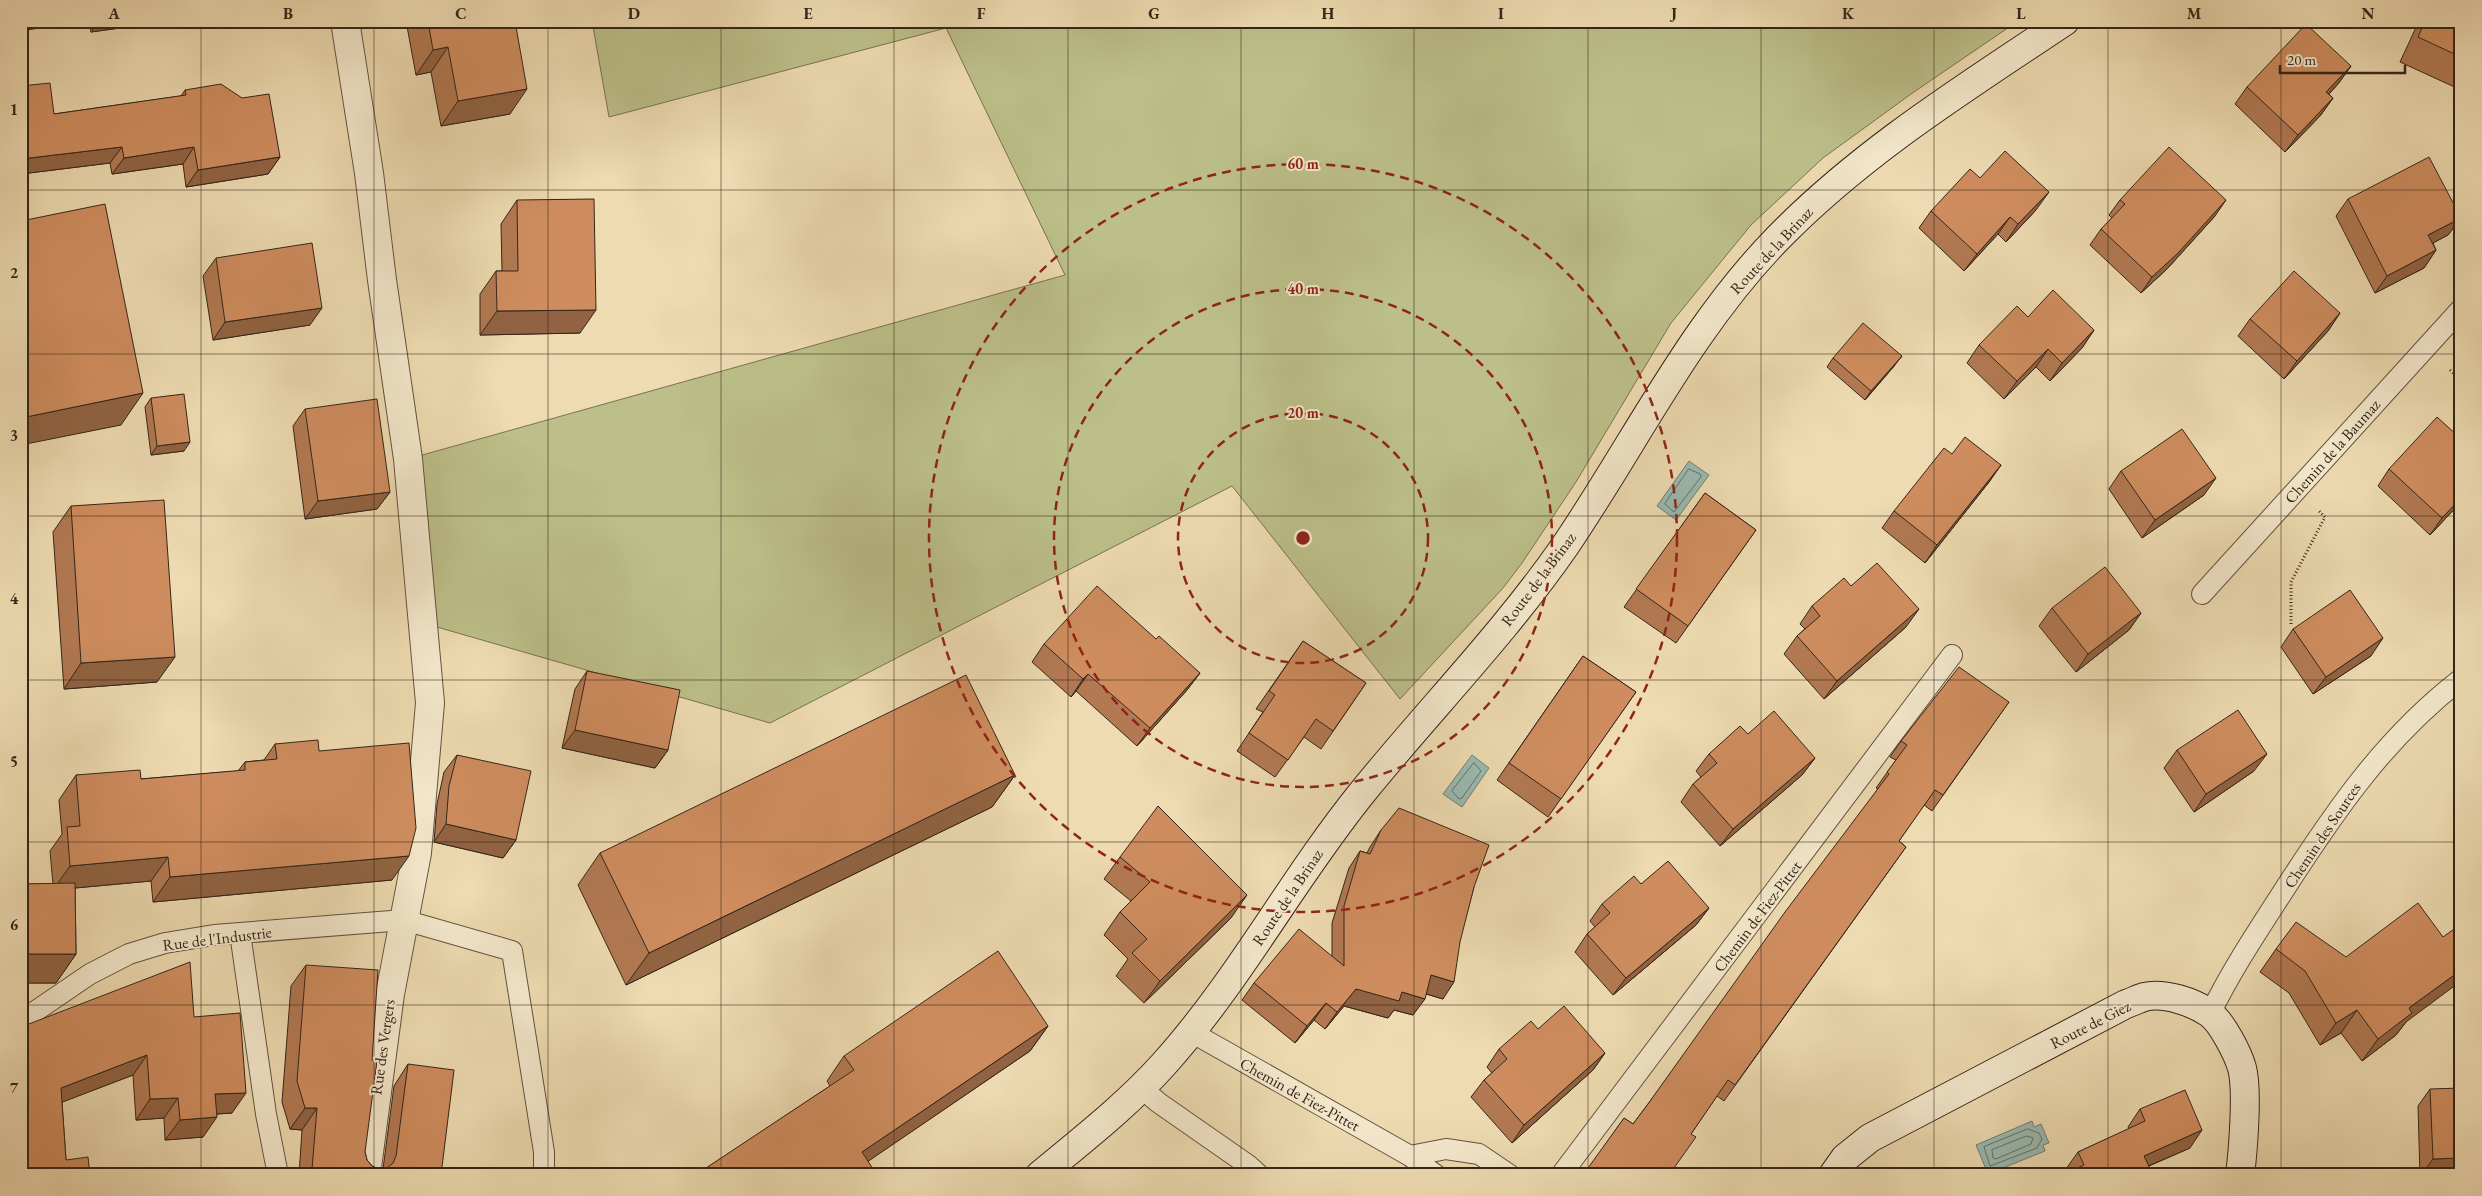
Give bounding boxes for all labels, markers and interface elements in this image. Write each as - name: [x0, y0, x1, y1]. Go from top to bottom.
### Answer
- text: A: [107, 3, 120, 24]
- text: B: [283, 3, 293, 24]
- text: C: [455, 3, 467, 24]
- text: D: [628, 3, 640, 24]
- text: E: [803, 3, 813, 24]
- text: F: [977, 3, 986, 24]
- text: G: [1148, 3, 1160, 24]
- text: H: [1322, 3, 1335, 24]
- text: I: [1498, 3, 1504, 24]
- text: J: [1669, 3, 1677, 24]
- text: K: [1842, 3, 1855, 24]
- text: L: [2016, 3, 2026, 24]
- text: M: [2187, 3, 2202, 24]
- text: N: [2362, 3, 2375, 24]
- scale bar: [2280, 42, 2404, 74]
- text: 20 m: [2287, 50, 2316, 69]
- text: 1: [10, 99, 18, 120]
- text: 60 m: [1287, 154, 1319, 173]
- street label: Route de la Brinaz: [1725, 202, 1817, 299]
- text: 2: [10, 262, 19, 283]
- text: 40 m: [1287, 279, 1319, 298]
- street label: Chemin de la Baumaz: [2280, 395, 2385, 508]
- text: 20 m: [1287, 403, 1319, 422]
- text: 3: [10, 425, 18, 446]
- street label: Route de la Brinaz: [1496, 528, 1581, 630]
- centre of rings: [1294, 529, 1312, 547]
- text: 4: [10, 588, 19, 609]
- text: 5: [10, 751, 18, 772]
- street label: Chemin des Sources: [2279, 778, 2366, 892]
- street label: Route de la Brinaz: [1247, 845, 1328, 950]
- street label: Chemin de Fiez-Pittet: [1709, 856, 1806, 976]
- text: 6: [10, 914, 19, 935]
- street label: Rue de l'Industrie: [161, 921, 273, 956]
- street label: Route de Giez: [2046, 995, 2134, 1054]
- street label: Rue des Vergers: [365, 998, 400, 1096]
- street label: Chemin de Fiez-Pittet: [1236, 1053, 1364, 1136]
- text: 7: [10, 1077, 19, 1098]

